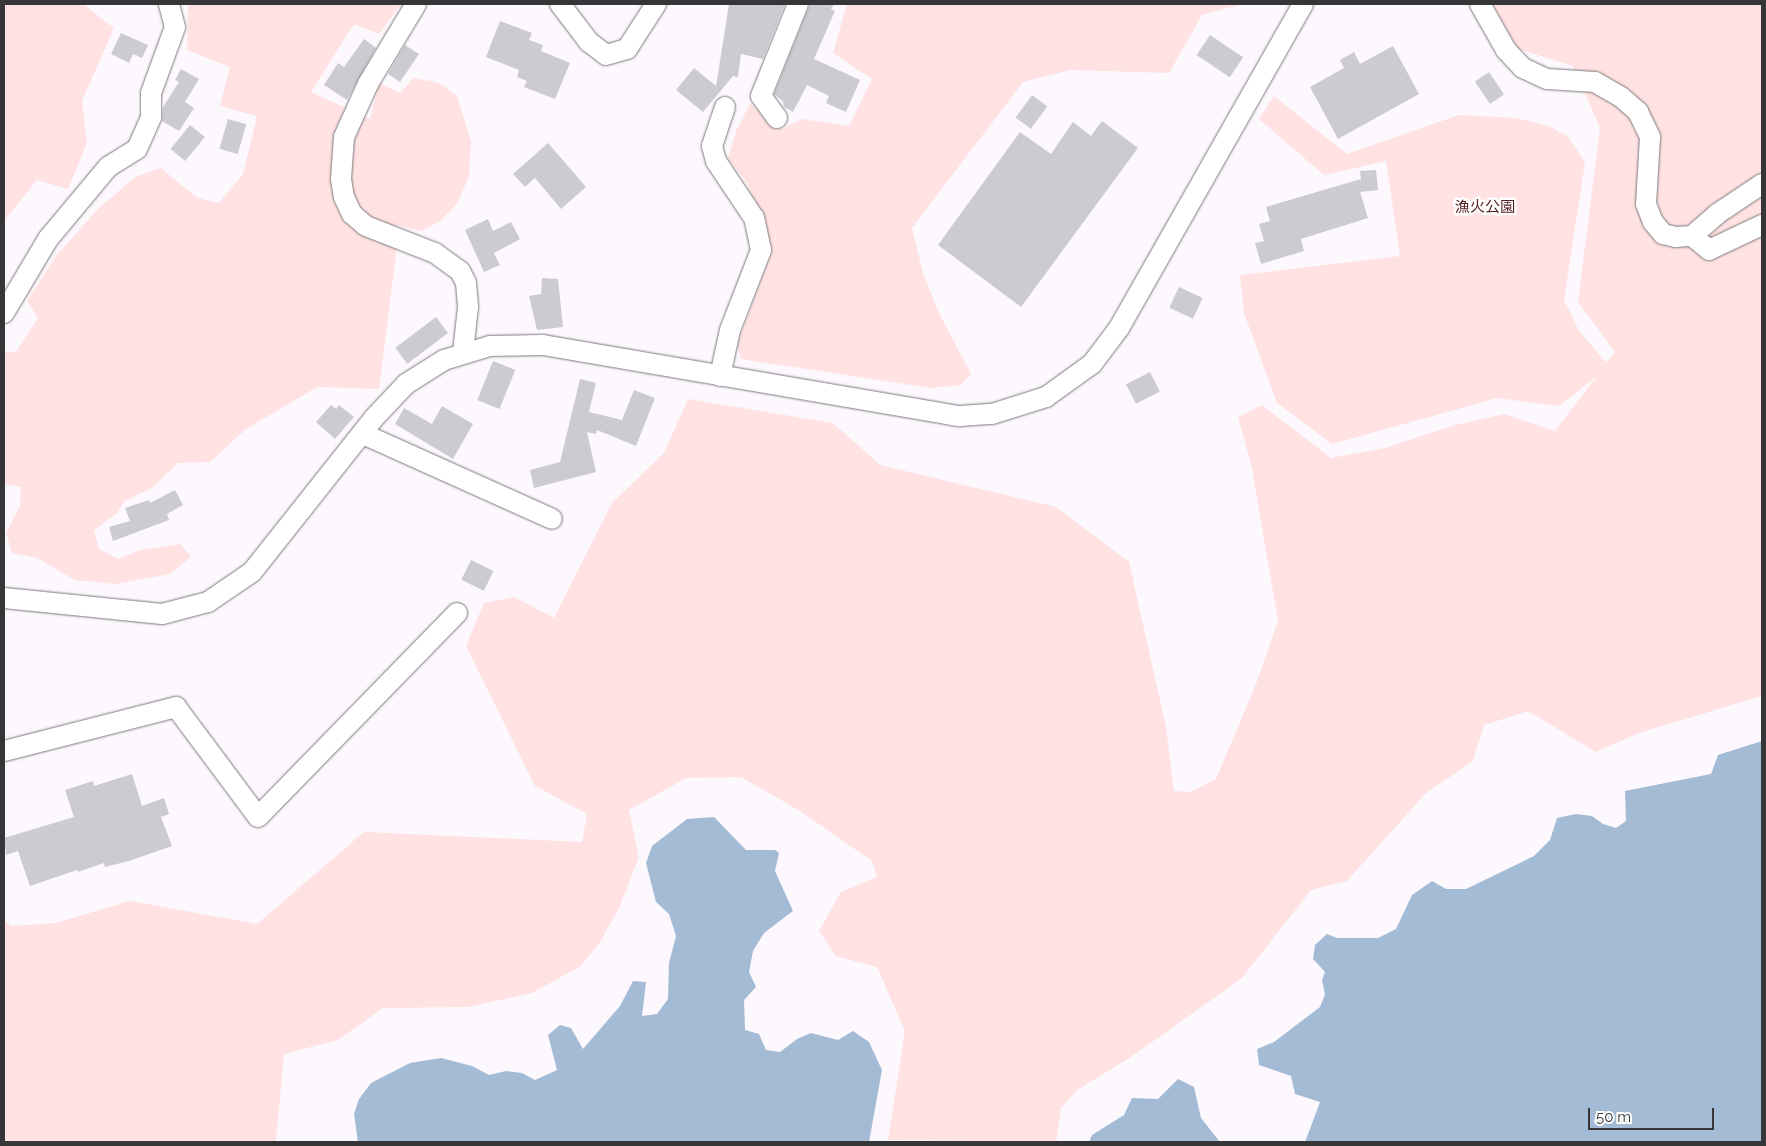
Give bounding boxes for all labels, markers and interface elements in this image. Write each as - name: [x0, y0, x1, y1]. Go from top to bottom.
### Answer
- park label: 漁火公園: [1455, 199, 1515, 217]
- scale bar: [1591, 1098, 1717, 1130]
- text: 50 m: [1596, 1108, 1631, 1126]

